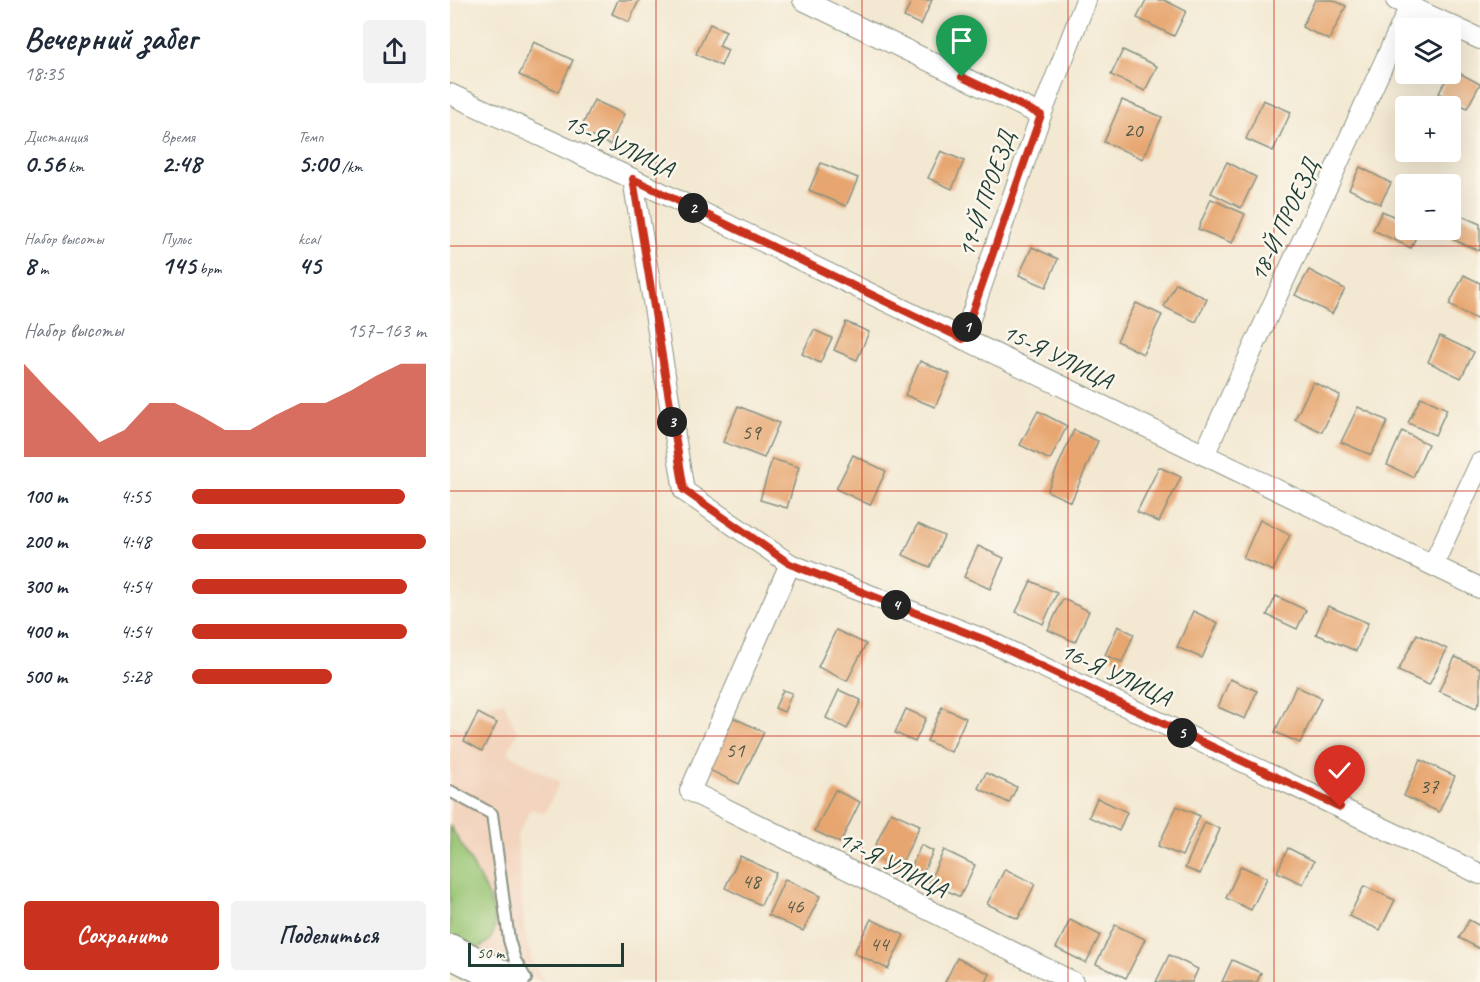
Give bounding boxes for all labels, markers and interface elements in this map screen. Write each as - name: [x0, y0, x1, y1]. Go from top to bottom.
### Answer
- pin: [936, 15, 987, 77]
- text: Вечерний забег: [24, 17, 197, 59]
- map controls: [1395, 18, 1461, 240]
- button: layers: [1395, 18, 1461, 84]
- button: share: [363, 20, 426, 83]
- icon: arrive: [945, 24, 978, 57]
- text: 18:35: [24, 61, 64, 86]
- button: +: [1395, 96, 1461, 162]
- street label: 15-Я УЛИЦА: [559, 106, 680, 184]
- house number: 20: [1124, 117, 1144, 143]
- street label: 19-Й ПРОЕЗД: [950, 125, 1022, 261]
- text: Дистанция: [24, 127, 88, 147]
- text: Время: [161, 127, 195, 147]
- text: Темп: [298, 127, 324, 147]
- text: 0.56: [24, 147, 64, 180]
- text: 2:48: [161, 147, 201, 180]
- text: 5:00: [298, 147, 338, 180]
- street label: 18-Й ПРОЕЗД: [1243, 152, 1326, 286]
- text: km: [64, 157, 84, 177]
- text: /km: [338, 157, 363, 177]
- button: −: [1395, 174, 1461, 240]
- pin: 2: [678, 193, 708, 223]
- text: 2: [689, 198, 697, 218]
- text: Набор высоты: [24, 229, 103, 249]
- text: Пульс: [161, 229, 192, 249]
- text: kcal: [298, 229, 319, 249]
- text: 8: [24, 249, 36, 282]
- text: 145: [161, 249, 196, 282]
- text: 45: [298, 249, 321, 282]
- text: m: [36, 259, 49, 279]
- text: bpm: [196, 259, 222, 279]
- pin: 1: [952, 312, 982, 342]
- text: 1: [963, 317, 971, 337]
- street label: 15-Я УЛИЦА: [998, 317, 1119, 396]
- text: Набор высоты: [24, 318, 123, 343]
- text: 157–163 m: [347, 318, 426, 343]
- pin: 3: [657, 407, 687, 437]
- text: 3: [668, 412, 676, 432]
- house number: 59: [742, 419, 762, 445]
- text: 100 m: [24, 484, 67, 509]
- text: 4:55: [120, 484, 151, 509]
- text: 200 m: [24, 529, 67, 554]
- text: 4:48: [120, 529, 151, 554]
- text: 300 m: [24, 574, 67, 599]
- text: 4:54: [120, 574, 151, 599]
- pin: 4: [881, 590, 911, 620]
- text: 4: [892, 595, 900, 615]
- text: 400 m: [24, 619, 67, 644]
- text: 4:54: [120, 619, 151, 644]
- street label: 16-Я УЛИЦА: [1056, 635, 1177, 713]
- text: 500 m: [24, 664, 67, 689]
- text: 5:28: [120, 664, 151, 689]
- pin: 5: [1167, 718, 1197, 748]
- text: 5: [1179, 723, 1185, 743]
- house number: 51: [726, 737, 746, 763]
- pin: [1314, 745, 1365, 807]
- icon: check: [1323, 754, 1356, 787]
- house number: 37: [1420, 773, 1440, 799]
- street label: 17-Я УЛИЦА: [833, 824, 953, 905]
- house number: 48: [742, 868, 763, 894]
- house number: 46: [785, 893, 804, 919]
- button: Сохранить: [24, 901, 219, 970]
- button: Поделиться: [231, 901, 426, 970]
- house number: 44: [870, 931, 891, 957]
- scale bar: [468, 940, 624, 968]
- text: 50 m: [477, 943, 504, 963]

